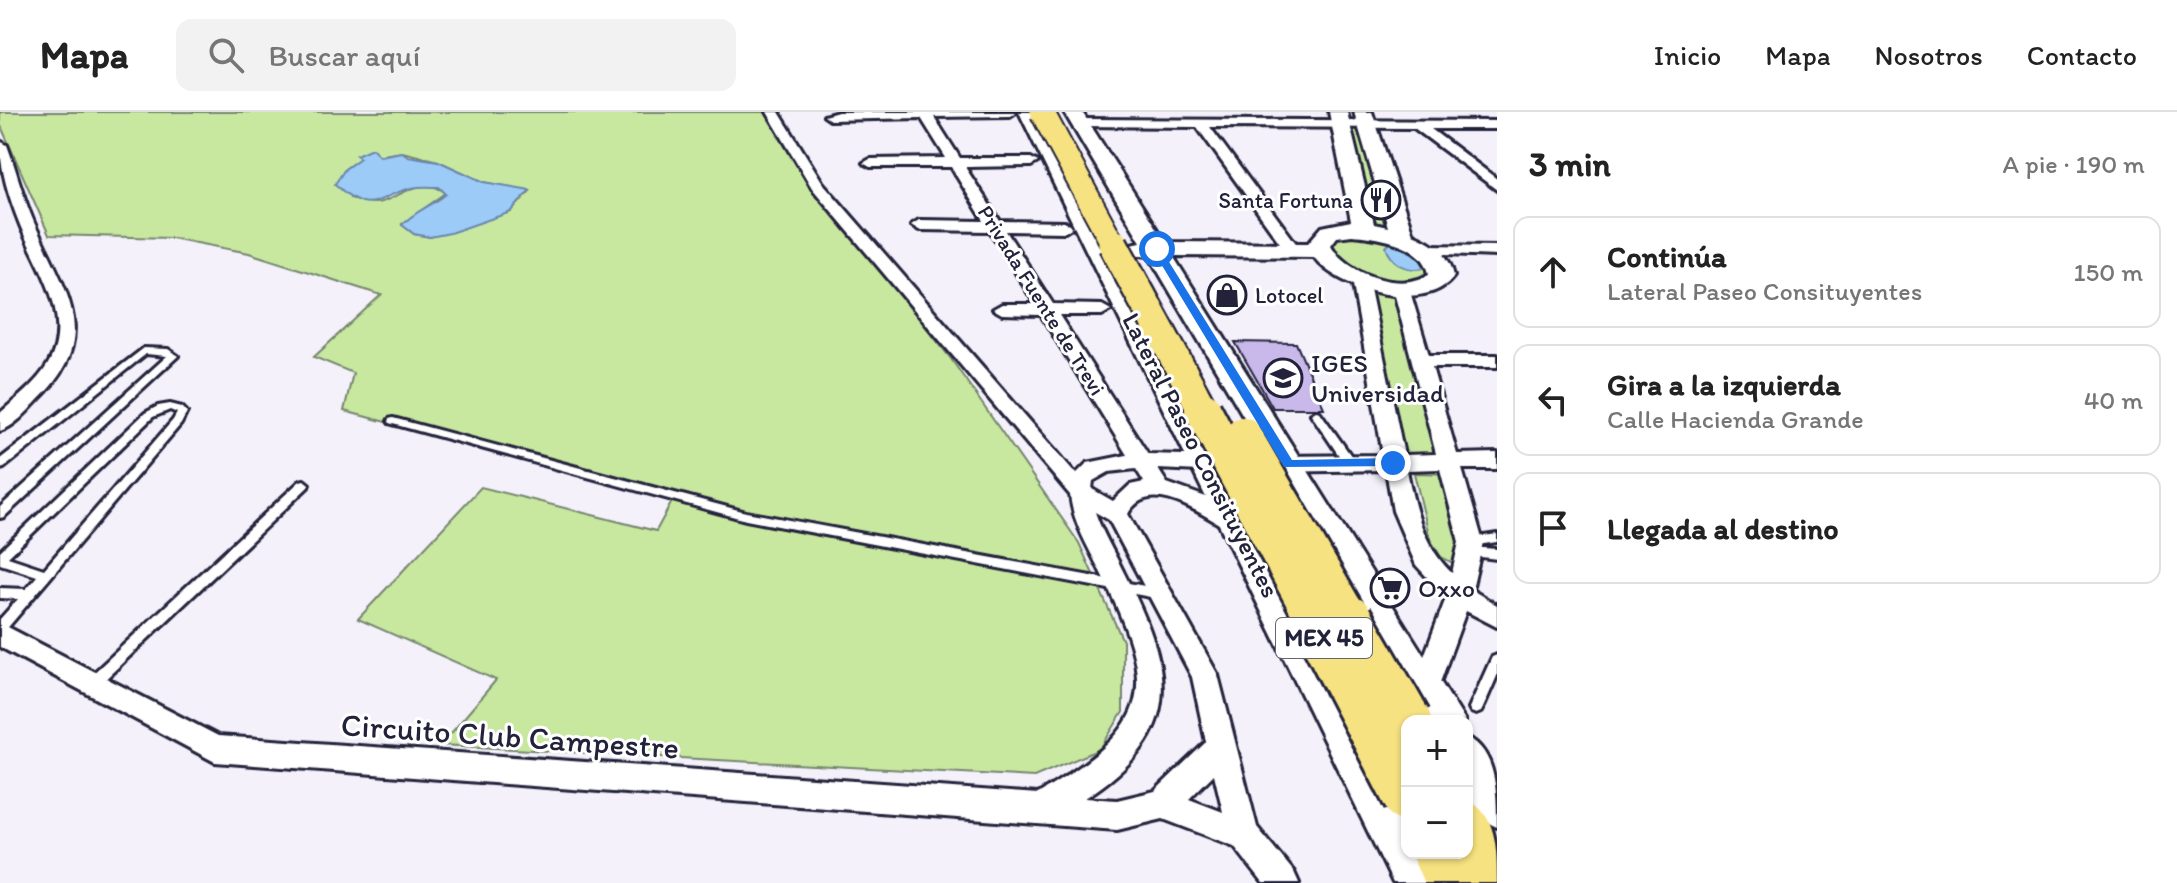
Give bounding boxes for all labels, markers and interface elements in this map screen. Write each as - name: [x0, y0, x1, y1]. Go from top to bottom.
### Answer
- search box: [176, 19, 736, 91]
- text: Mapa: [40, 32, 128, 78]
- icon: search: [204, 33, 248, 77]
- text: Buscar aquí: [268, 37, 420, 74]
- text: Inicio: [1654, 38, 1721, 72]
- text: Mapa: [1765, 38, 1831, 72]
- text: Nosotros: [1875, 38, 1983, 72]
- text: Contacto: [2027, 38, 2137, 72]
- text: 3 min: [1529, 144, 1611, 185]
- text: A pie · 190 m: [2002, 148, 2145, 180]
- restaurant icon: Santa Fortuna: [1360, 179, 1402, 221]
- place label: Santa Fortuna: [1218, 187, 1353, 214]
- street label: Privada Fuente de Trevi: [972, 200, 1111, 400]
- route start: [1139, 231, 1175, 267]
- text: Continúa: [1607, 238, 1727, 275]
- icon: ahead: [1531, 250, 1575, 294]
- text: 150 m: [2074, 256, 2143, 288]
- shop icon: Lotocel: [1206, 274, 1248, 316]
- text: Lateral Paseo Consituyentes: [1607, 275, 1922, 307]
- place label: Lotocel: [1255, 282, 1324, 309]
- street label: Lateral Paseo Consituyentes: [1115, 307, 1287, 603]
- place label: IGES Universidad: [1311, 347, 1444, 409]
- school or university icon: IGES Universidad: [1262, 357, 1304, 399]
- text: Gira a la izquierda: [1607, 366, 1841, 403]
- icon: left: [1531, 378, 1575, 422]
- text: 40 m: [2084, 384, 2143, 416]
- text: Calle Hacienda Grande: [1607, 403, 1864, 435]
- route end: [1375, 445, 1411, 481]
- icon: arrive: [1531, 506, 1575, 550]
- text: Llegada al destino: [1607, 510, 1839, 547]
- supermarket icon: Oxxo: [1369, 567, 1411, 609]
- place label: Oxxo: [1418, 572, 1475, 604]
- road number: MEX 45: [1276, 618, 1372, 658]
- street label: Circuito Club Campestre: [340, 705, 680, 767]
- map controls: [1401, 715, 1473, 859]
- button: +: [1401, 715, 1473, 787]
- button: −: [1401, 787, 1473, 859]

